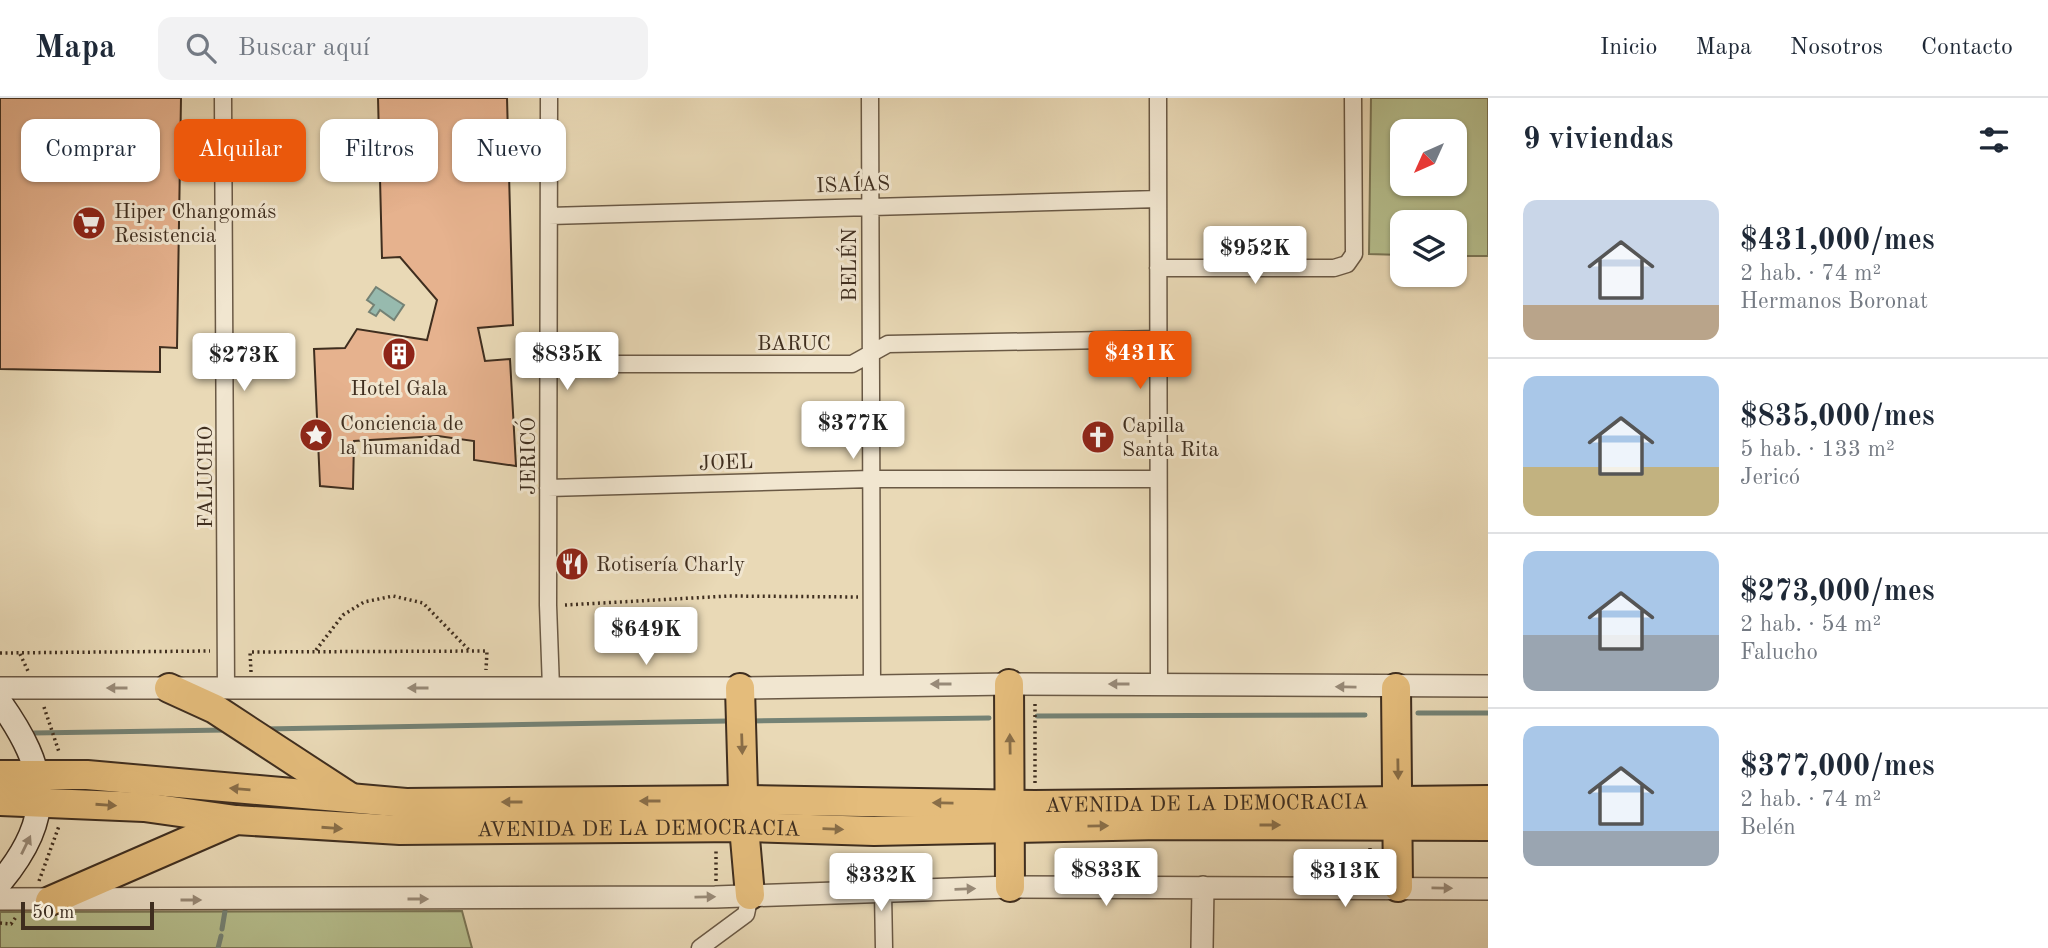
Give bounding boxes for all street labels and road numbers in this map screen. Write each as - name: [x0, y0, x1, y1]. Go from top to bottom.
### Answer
- street label: ISAÍAS: [815, 170, 890, 197]
- street label: BELÉN: [836, 228, 861, 302]
- street label: BARUC: [757, 334, 831, 355]
- street label: JERICÓ: [514, 417, 540, 495]
- street label: FALUCHO: [196, 426, 217, 528]
- street label: JOEL: [698, 452, 754, 475]
- street label: AVENIDA DE LA DEMOCRACIA: [1045, 792, 1369, 817]
- street label: AVENIDA DE LA DEMOCRACIA: [477, 818, 801, 841]

